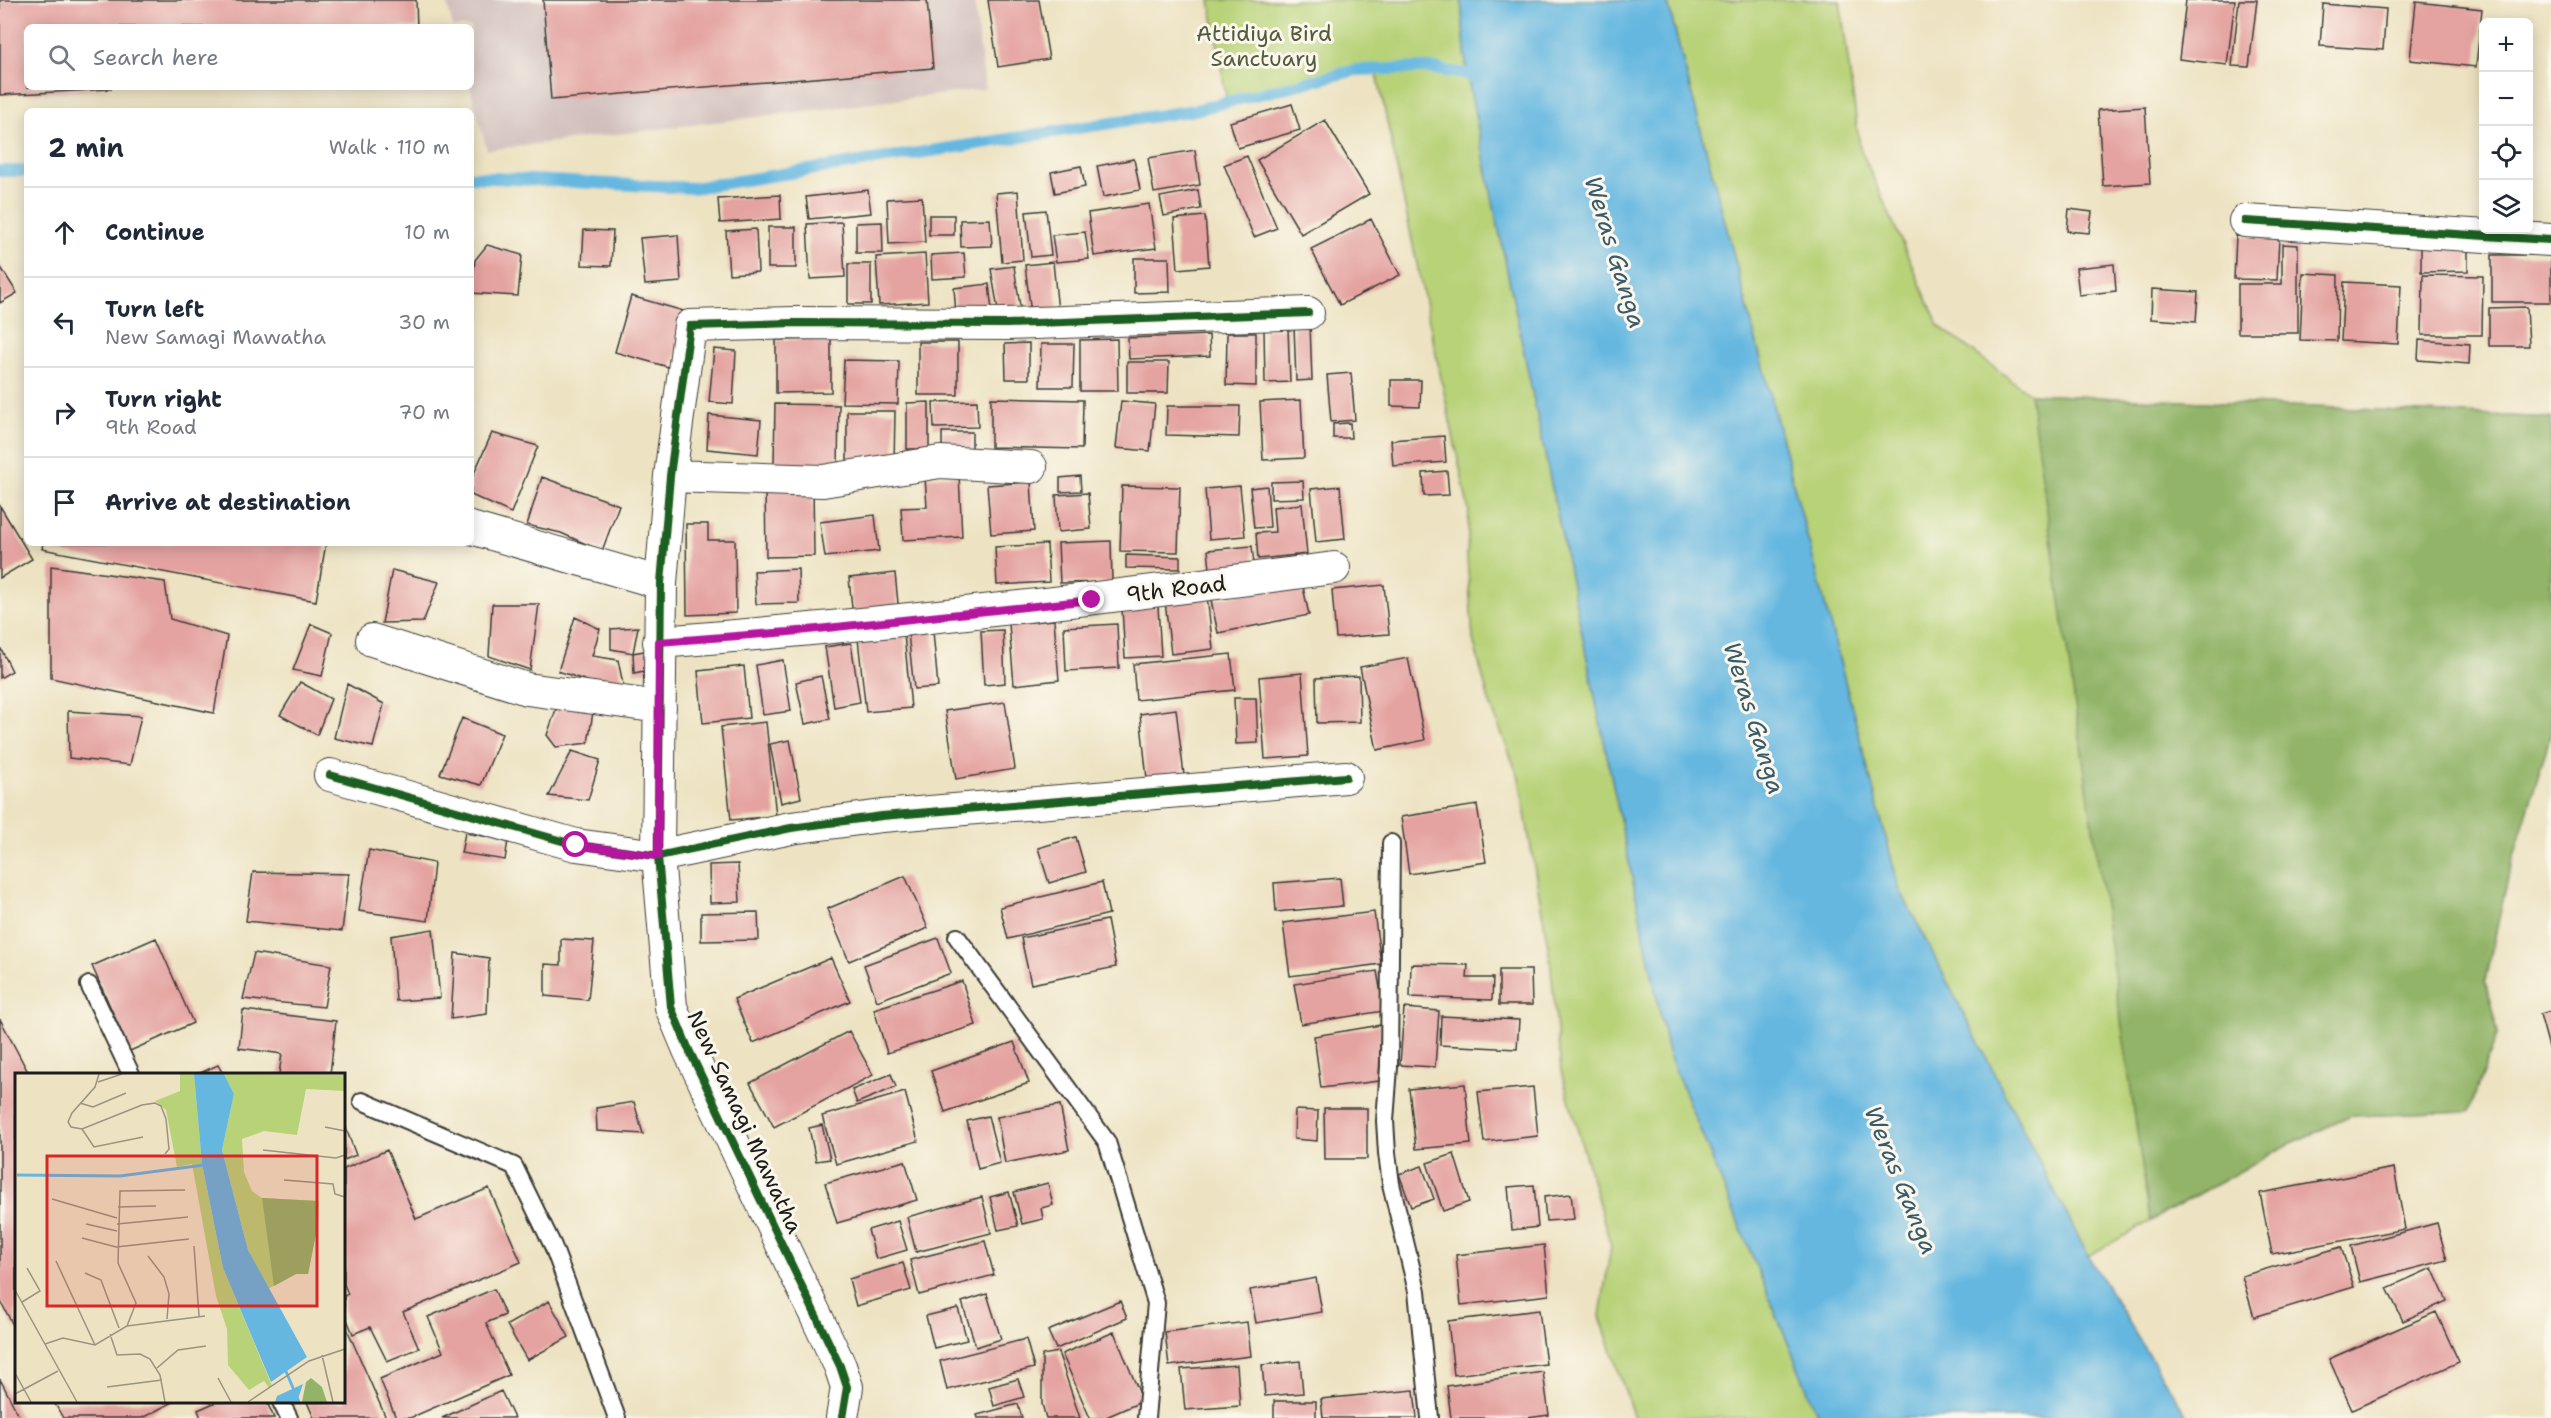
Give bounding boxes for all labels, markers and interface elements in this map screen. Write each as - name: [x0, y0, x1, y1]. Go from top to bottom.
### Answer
- map controls: [2479, 18, 2533, 234]
- button: +: [2479, 18, 2533, 72]
- park label: Attidiya Bird Sanctuary: [1196, 19, 1332, 73]
- search box: [24, 24, 474, 90]
- icon: search: [45, 41, 78, 74]
- text: Search here: [93, 43, 219, 72]
- button: −: [2479, 72, 2533, 126]
- button: locate: [2479, 126, 2533, 180]
- text: 2 min: [48, 130, 124, 165]
- text: Walk · 110 m: [329, 134, 450, 160]
- water label: Weras Ganga: [1577, 172, 1653, 332]
- button: layers: [2479, 180, 2533, 234]
- icon: ahead: [48, 216, 81, 249]
- text: Continue: [105, 218, 205, 247]
- text: 10 m: [404, 219, 450, 245]
- text: Turn left: [105, 295, 204, 324]
- icon: left: [48, 306, 81, 339]
- text: 30 m: [398, 309, 450, 335]
- text: New Samagi Mawatha: [105, 324, 326, 350]
- text: Turn right: [105, 385, 222, 414]
- icon: right: [48, 396, 81, 429]
- text: 70 m: [398, 399, 450, 425]
- text: 9th Road: [105, 414, 197, 440]
- icon: arrive: [48, 486, 81, 519]
- text: Arrive at destination: [105, 488, 351, 517]
- street label: 9th Road: [1124, 568, 1228, 610]
- route end: [1078, 586, 1104, 612]
- water label: Weras Ganga: [1716, 638, 1792, 798]
- route start: [562, 831, 588, 857]
- street label: New Samagi Mawatha: [681, 1006, 810, 1239]
- inset map: [15, 1073, 345, 1403]
- water label: Weras Ganga: [1857, 1101, 1945, 1259]

